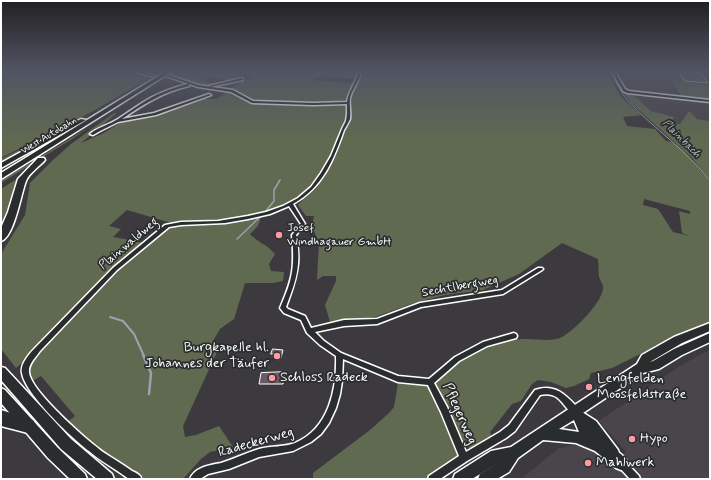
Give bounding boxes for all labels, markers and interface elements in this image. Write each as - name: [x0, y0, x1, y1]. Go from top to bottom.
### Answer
- street label: West Autobahn: [19, 115, 79, 157]
- water label: Plainbach: [659, 117, 703, 161]
- street label: Plainwaldweg: [96, 215, 162, 273]
- place label: Josef Windhagauer GmbH: [287, 221, 391, 249]
- marker: Josef Windhagauer GmbH: [274, 230, 284, 240]
- street label: Sechtlbergweg: [421, 273, 499, 301]
- place label: Burgkapelle hl. Johannes der Täufer: [145, 340, 269, 372]
- marker: Burgkapelle hl. Johannes der Täufer: [272, 351, 282, 361]
- place label: Schloss Radeck: [280, 370, 368, 386]
- place label: Lengfelden Moosfeldstraße: [597, 371, 686, 404]
- marker: Schloss Radeck: [267, 373, 277, 383]
- street label: Pflegerweg: [438, 381, 480, 447]
- marker: Lengfelden Moosfeldstraße: [584, 382, 594, 392]
- street label: Radeckerweg: [216, 424, 296, 462]
- place label: Hypo: [640, 431, 668, 447]
- marker: Hypo: [627, 434, 637, 444]
- place label: Mahlwerk: [596, 455, 654, 471]
- marker: Mahlwerk: [583, 458, 593, 468]

